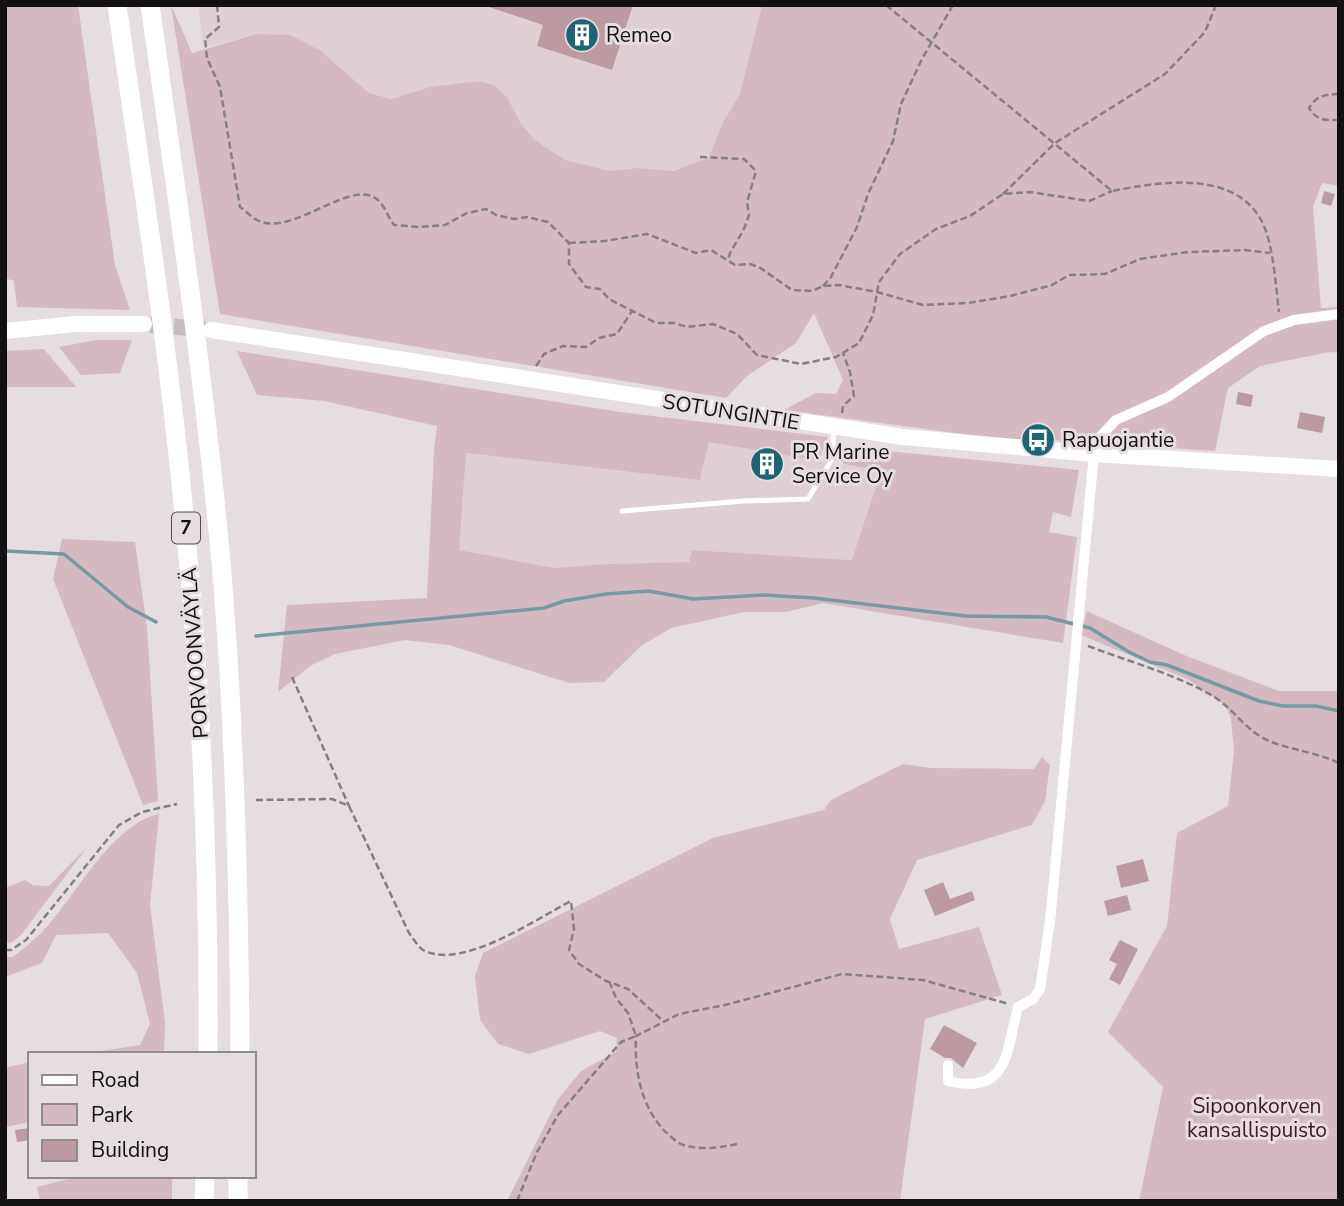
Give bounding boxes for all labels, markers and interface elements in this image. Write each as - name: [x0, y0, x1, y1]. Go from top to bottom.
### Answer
- building icon: Remeo: [563, 16, 601, 54]
- place label: Remeo: [606, 21, 672, 49]
- street label: SOTUNGINTIE: [661, 387, 801, 437]
- bus stop icon: Rapuojantie: [1019, 421, 1057, 459]
- place label: Rapuojantie: [1062, 426, 1174, 454]
- place label: PR Marine Service Oy: [792, 438, 893, 490]
- building icon: PR Marine Service Oy: [748, 445, 786, 483]
- road number: 7: [172, 512, 200, 544]
- street label: PORVOONVÄYLÄ: [175, 567, 215, 739]
- legend: [28, 1052, 256, 1178]
- text: Road: [91, 1066, 140, 1094]
- park label: Sipoonkorven kansallispuisto: [1187, 1092, 1327, 1144]
- text: Park: [91, 1101, 133, 1129]
- text: Building: [91, 1136, 169, 1164]

